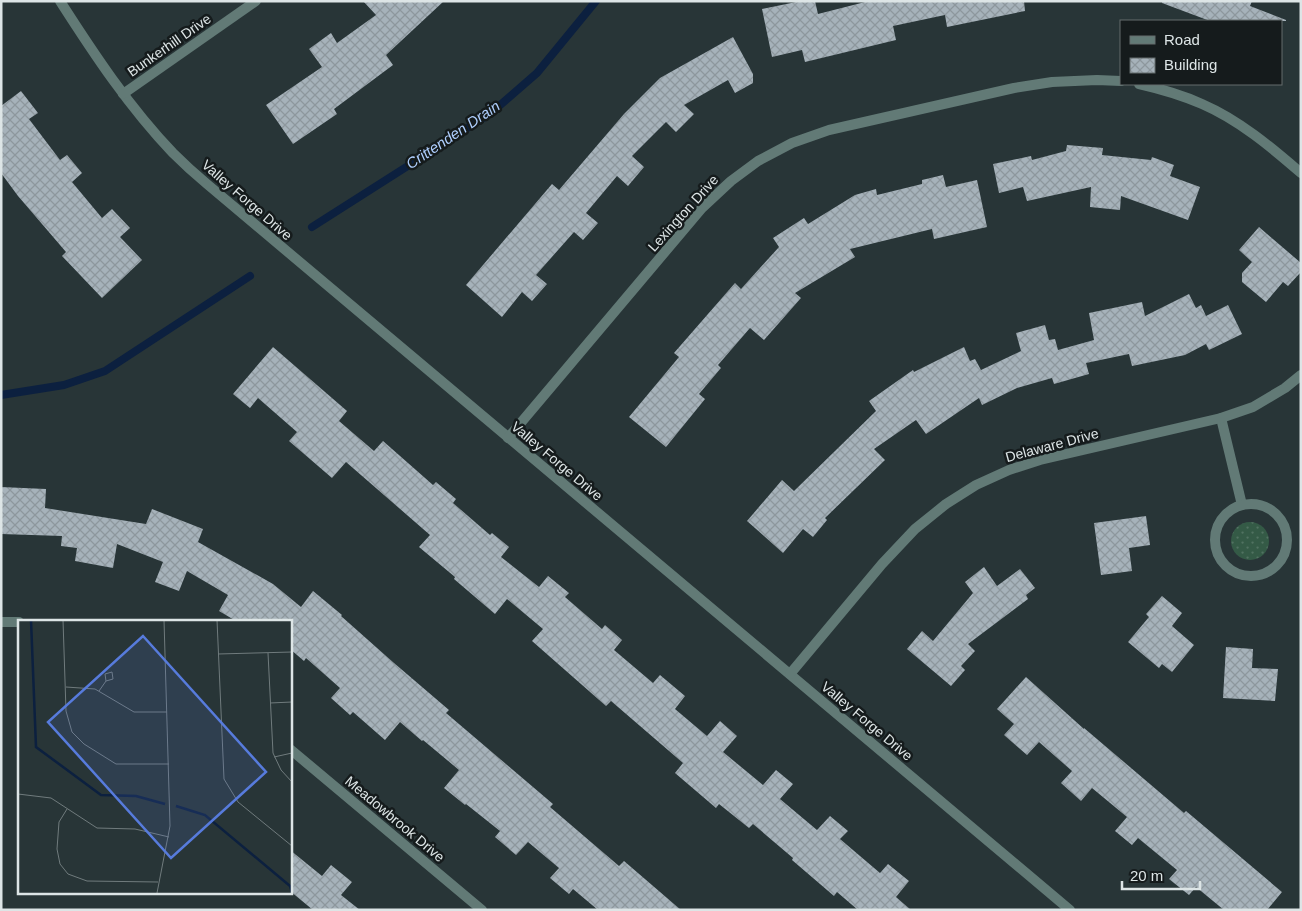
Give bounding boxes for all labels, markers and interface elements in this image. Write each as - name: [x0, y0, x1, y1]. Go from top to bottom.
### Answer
- street label: Bunkerhill Drive: [124, 10, 214, 80]
- legend: [1120, 20, 1282, 85]
- text: Road: [1164, 31, 1200, 48]
- text: Building: [1164, 56, 1217, 73]
- water label: Crittenden Drain: [403, 97, 503, 172]
- street label: Valley Forge Drive: [199, 157, 295, 244]
- street label: Lexington Drive: [645, 171, 722, 255]
- street label: Valley Forge Drive: [508, 418, 606, 504]
- street label: Delaware Drive: [1004, 425, 1100, 465]
- inset map: [18, 620, 291, 894]
- street label: Valley Forge Drive: [818, 678, 916, 764]
- street label: Meadowbrook Drive: [342, 773, 448, 865]
- scale bar: [1122, 858, 1200, 890]
- text: 20 m: [1130, 867, 1163, 884]

